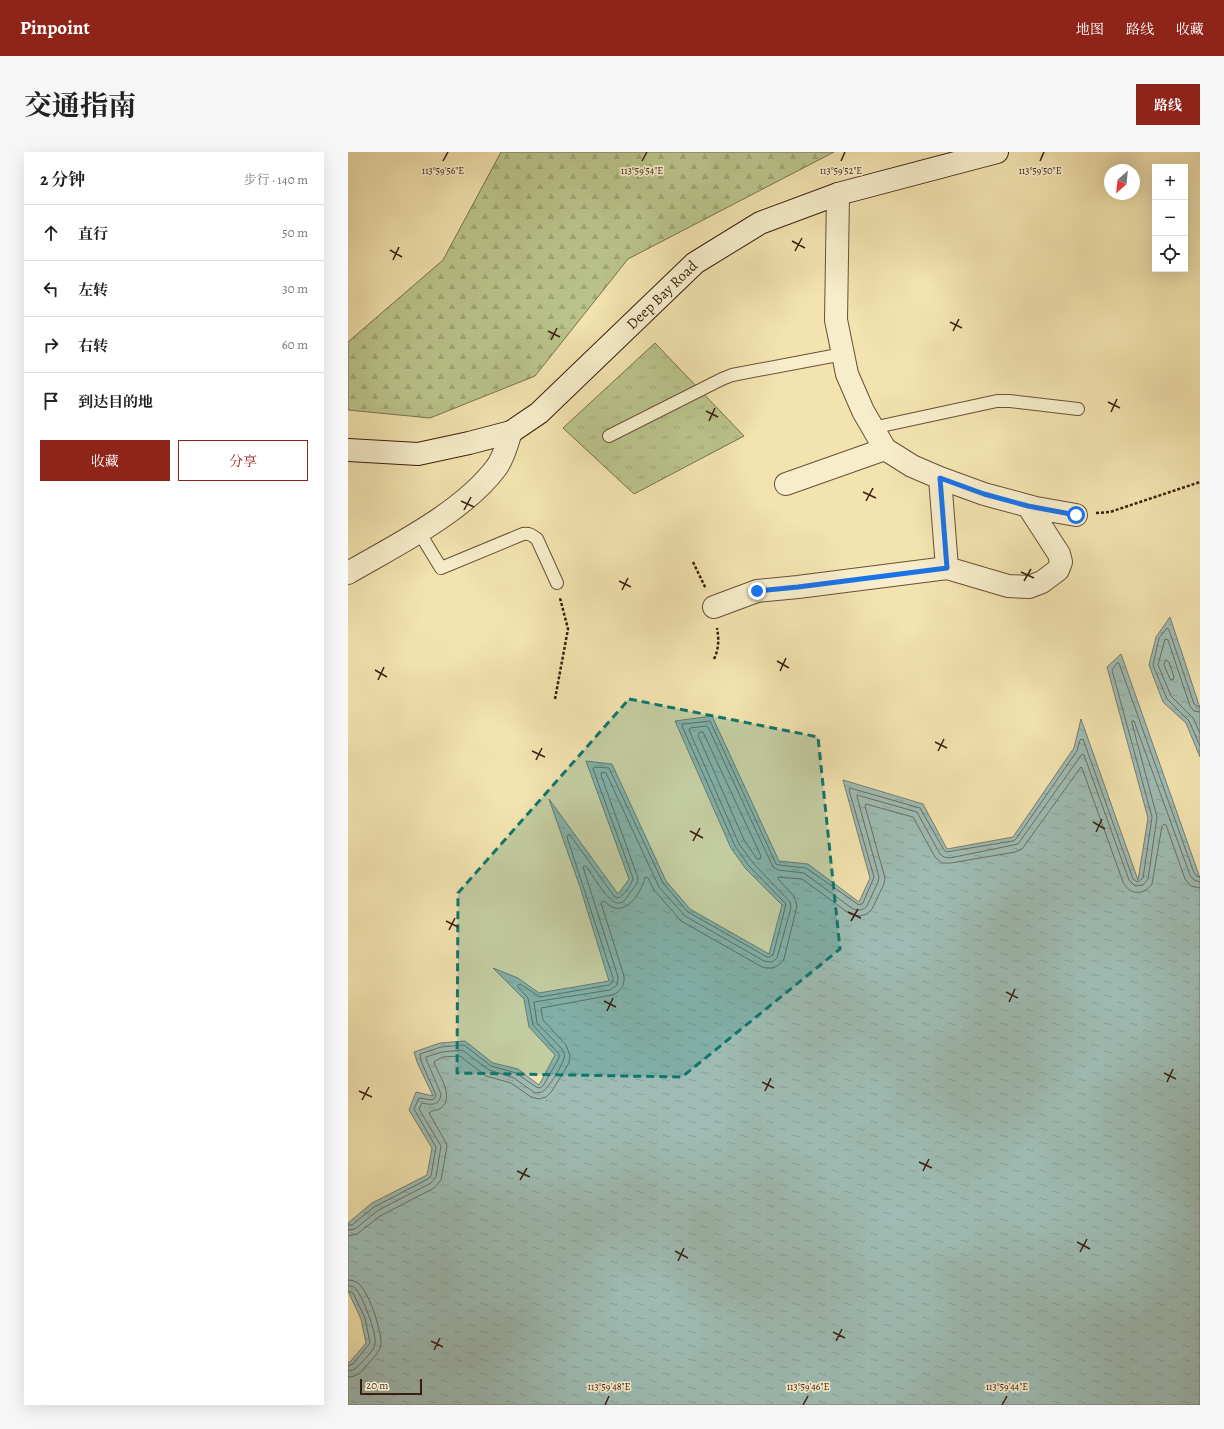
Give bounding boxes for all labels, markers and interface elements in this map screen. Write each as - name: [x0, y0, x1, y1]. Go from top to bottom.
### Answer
- text: Pinpoint: [20, 15, 90, 41]
- text: 地图: [1076, 20, 1104, 39]
- text: 路线: [1126, 20, 1154, 39]
- text: 收藏: [1176, 20, 1204, 39]
- button: 路线: [1136, 84, 1200, 125]
- text: 交通指南: [24, 87, 136, 125]
- text: 113°59'56"E: [422, 164, 464, 177]
- text: 113°59'54"E: [621, 164, 663, 177]
- text: 113°59'52"E: [820, 164, 862, 177]
- text: 113°59'50"E: [1018, 164, 1062, 177]
- north arrow: [1104, 164, 1140, 200]
- map controls: [1152, 164, 1188, 272]
- button: +: [1152, 164, 1188, 200]
- text: 2 分钟: [40, 168, 85, 191]
- text: 步行 · 140 m: [244, 171, 308, 188]
- button: −: [1152, 200, 1188, 236]
- icon: ahead: [40, 222, 62, 244]
- text: 直行: [78, 224, 108, 244]
- text: 50 m: [282, 224, 308, 241]
- button: locate: [1152, 236, 1188, 272]
- street label: Deep Bay Road: [622, 255, 702, 334]
- icon: left: [40, 278, 62, 300]
- text: 左转: [78, 280, 108, 300]
- text: 30 m: [282, 280, 308, 297]
- icon: right: [40, 334, 62, 356]
- text: 右转: [78, 336, 108, 356]
- text: 60 m: [282, 336, 308, 353]
- icon: arrive: [40, 390, 62, 412]
- text: 到达目的地: [78, 392, 153, 412]
- button: 收藏: [40, 440, 170, 481]
- button: 分享: [178, 440, 308, 481]
- route start: [1067, 506, 1085, 524]
- route end: [748, 582, 766, 600]
- scale bar: [360, 1377, 422, 1396]
- text: 20 m: [366, 1378, 388, 1393]
- text: 113°59'48"E: [588, 1380, 631, 1393]
- text: 113°59'46"E: [787, 1380, 829, 1393]
- text: 113°59'44"E: [986, 1380, 1028, 1393]

